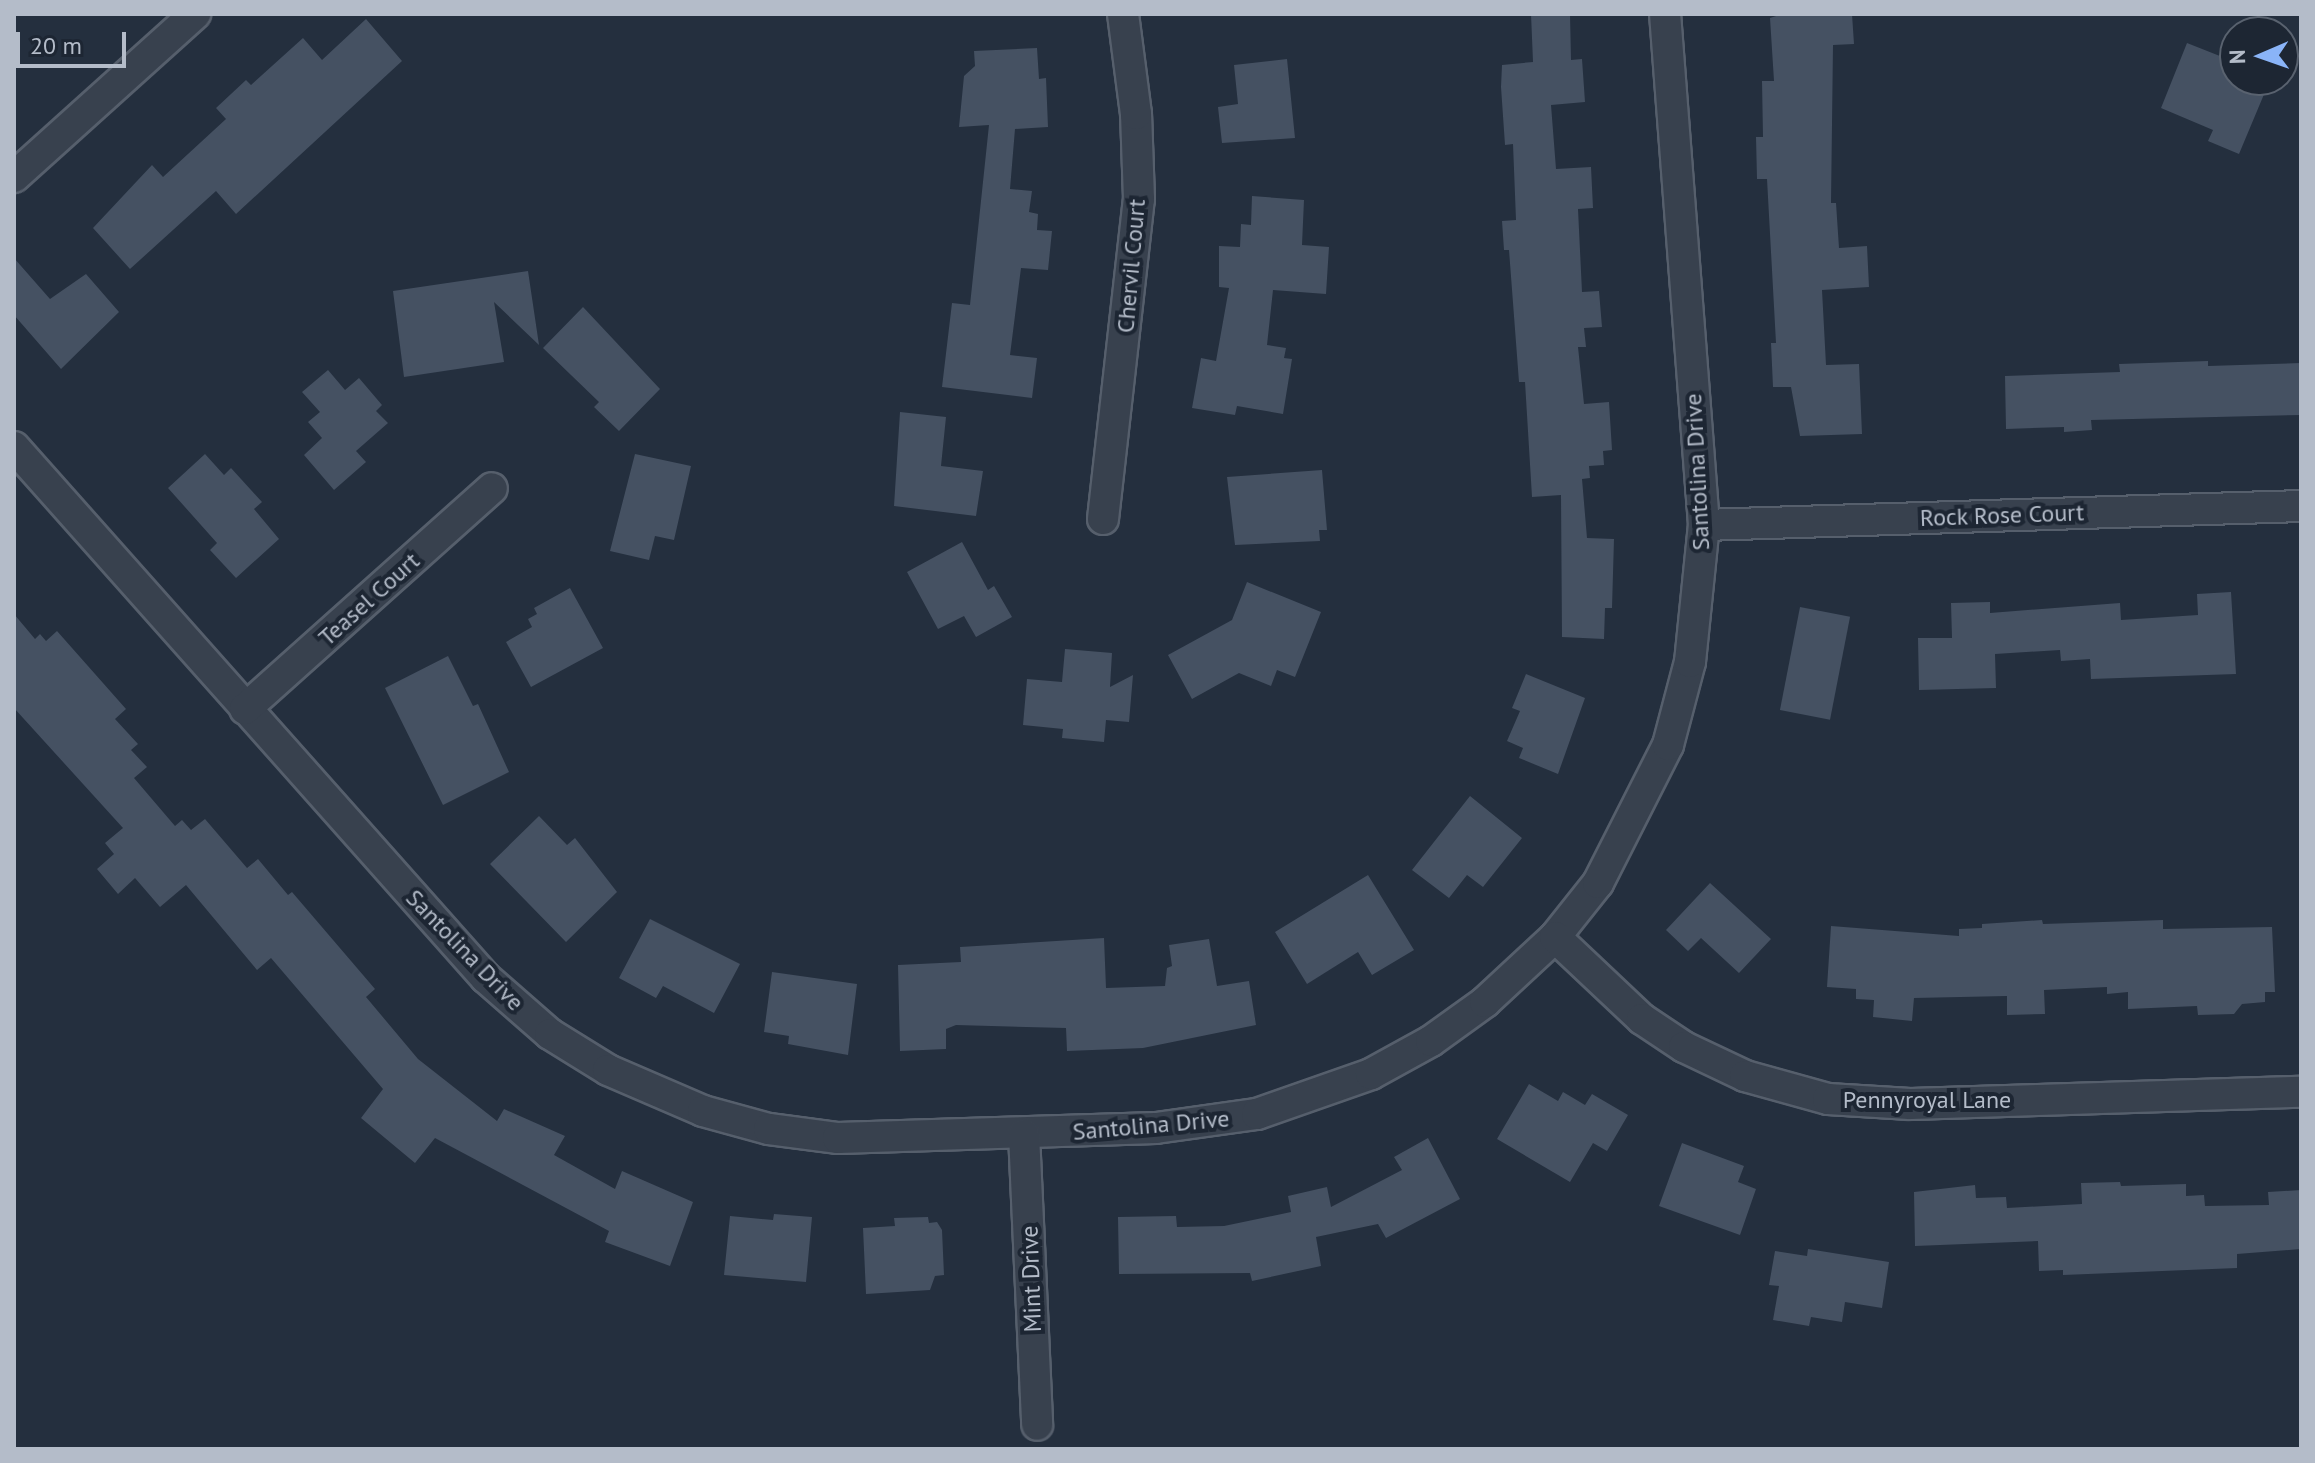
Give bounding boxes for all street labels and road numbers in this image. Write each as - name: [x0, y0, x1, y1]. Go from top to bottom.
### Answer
- street label: Chervil Court: [1111, 198, 1151, 334]
- street label: Santolina Drive: [1679, 393, 1715, 551]
- street label: Rock Rose Court: [1919, 498, 2085, 532]
- street label: Teasel Court: [313, 546, 425, 652]
- street label: Santolina Drive: [400, 883, 530, 1017]
- street label: Pennyroyal Lane: [1843, 1086, 2011, 1114]
- street label: Santolina Drive: [1071, 1104, 1231, 1146]
- street label: Mint Drive: [1015, 1225, 1047, 1333]

